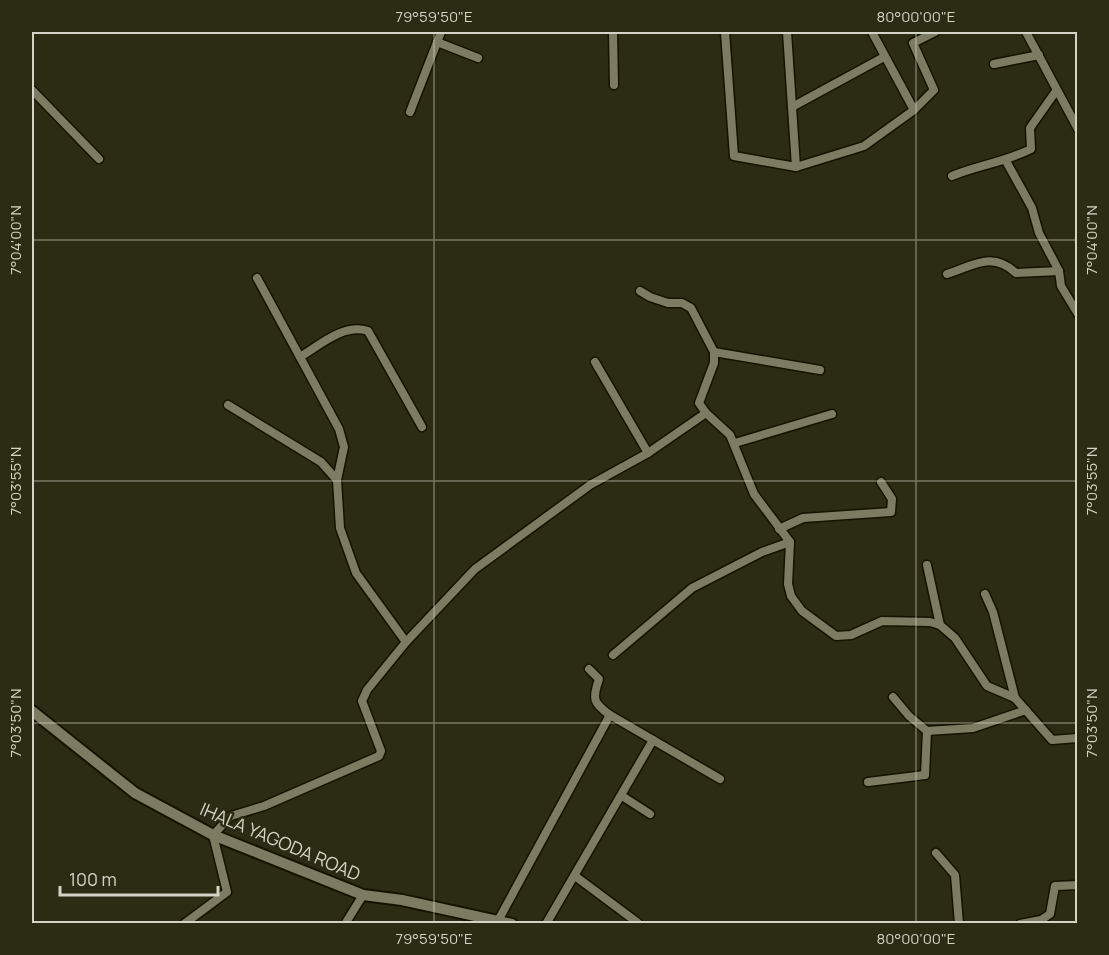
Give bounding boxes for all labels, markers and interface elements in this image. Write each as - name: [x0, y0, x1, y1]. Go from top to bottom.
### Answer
- text: 79°59'50"E: [395, 6, 473, 27]
- text: 80°00'00"E: [877, 6, 955, 27]
- text: 7°04'00"N: [5, 205, 26, 275]
- text: 7°04'00"N: [1081, 205, 1102, 275]
- text: 7°03'55"N: [5, 447, 26, 515]
- text: 7°03'55"N: [1081, 447, 1102, 515]
- text: 7°03'50"N: [5, 689, 26, 757]
- text: 7°03'50"N: [1081, 689, 1102, 757]
- street label: IHALA YAGODA ROAD: [197, 796, 364, 886]
- scale bar: [60, 859, 218, 897]
- text: 100 m: [69, 867, 117, 891]
- text: 79°59'50"E: [395, 928, 473, 949]
- text: 80°00'00"E: [877, 928, 955, 949]

